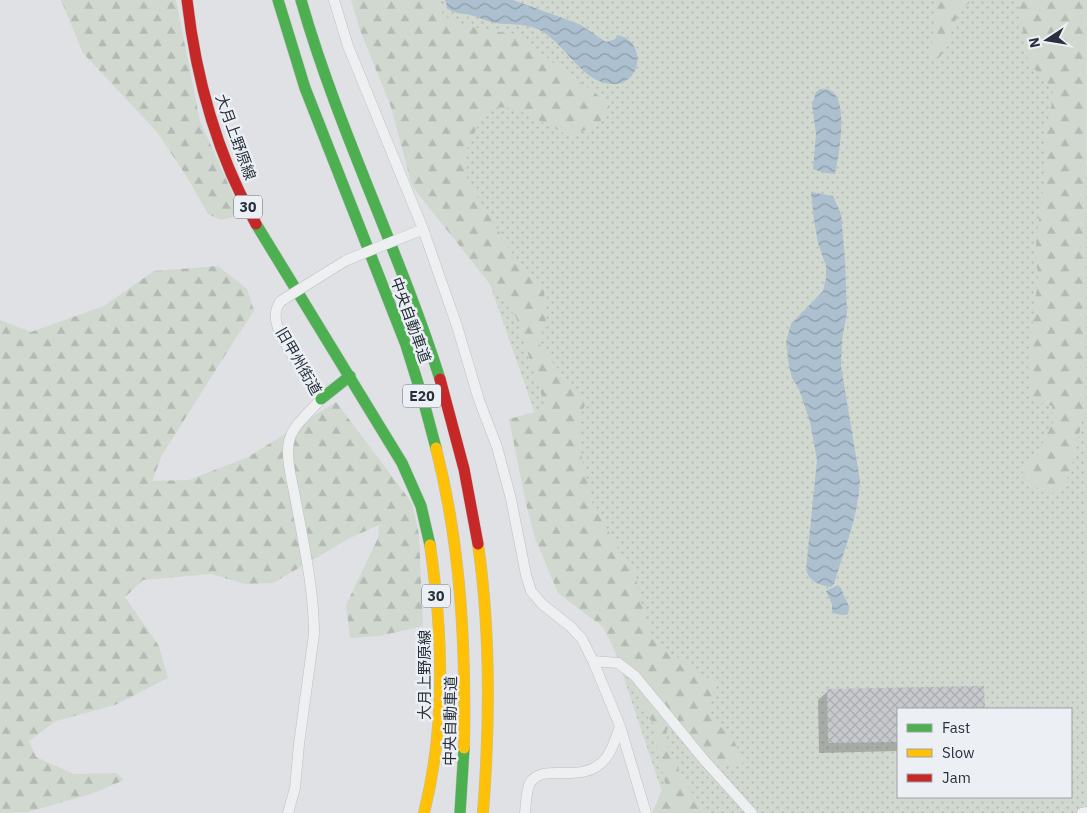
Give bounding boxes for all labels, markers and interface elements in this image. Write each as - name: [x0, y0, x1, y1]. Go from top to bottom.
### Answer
- north arrow: [1022, 15, 1072, 65]
- text: N: [1024, 36, 1044, 50]
- street label: 大月上野原線: [212, 91, 260, 183]
- road number: 30: [234, 196, 262, 218]
- street label: 中央自動車道: [387, 274, 435, 366]
- street label: 旧甲州街道: [272, 324, 326, 398]
- road number: E20: [403, 384, 441, 408]
- road number: 30: [422, 584, 450, 608]
- street label: 大月上野原線: [415, 630, 434, 720]
- street label: 中央自動車道: [440, 676, 460, 766]
- legend: [897, 708, 1072, 798]
- text: Fast: [942, 718, 970, 737]
- text: Slow: [942, 743, 975, 762]
- text: Jam: [942, 768, 971, 787]

